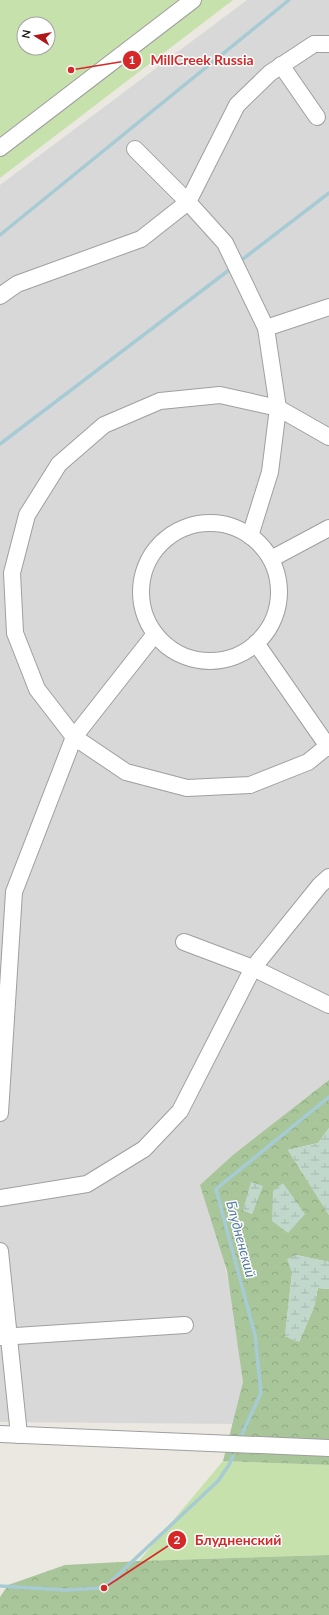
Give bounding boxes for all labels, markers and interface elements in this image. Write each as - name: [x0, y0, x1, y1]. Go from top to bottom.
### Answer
- north arrow: [16, 16, 56, 56]
- text: N: [19, 29, 33, 39]
- callout: MillCreek Russia: [122, 47, 261, 73]
- text: MillCreek Russia: [150, 51, 254, 68]
- text: 1: [129, 52, 136, 67]
- water label: Блудненский: [223, 1199, 260, 1279]
- callout: Блудненский: [167, 1527, 290, 1553]
- text: Блудненский: [195, 1531, 281, 1548]
- text: 2: [174, 1532, 181, 1547]

